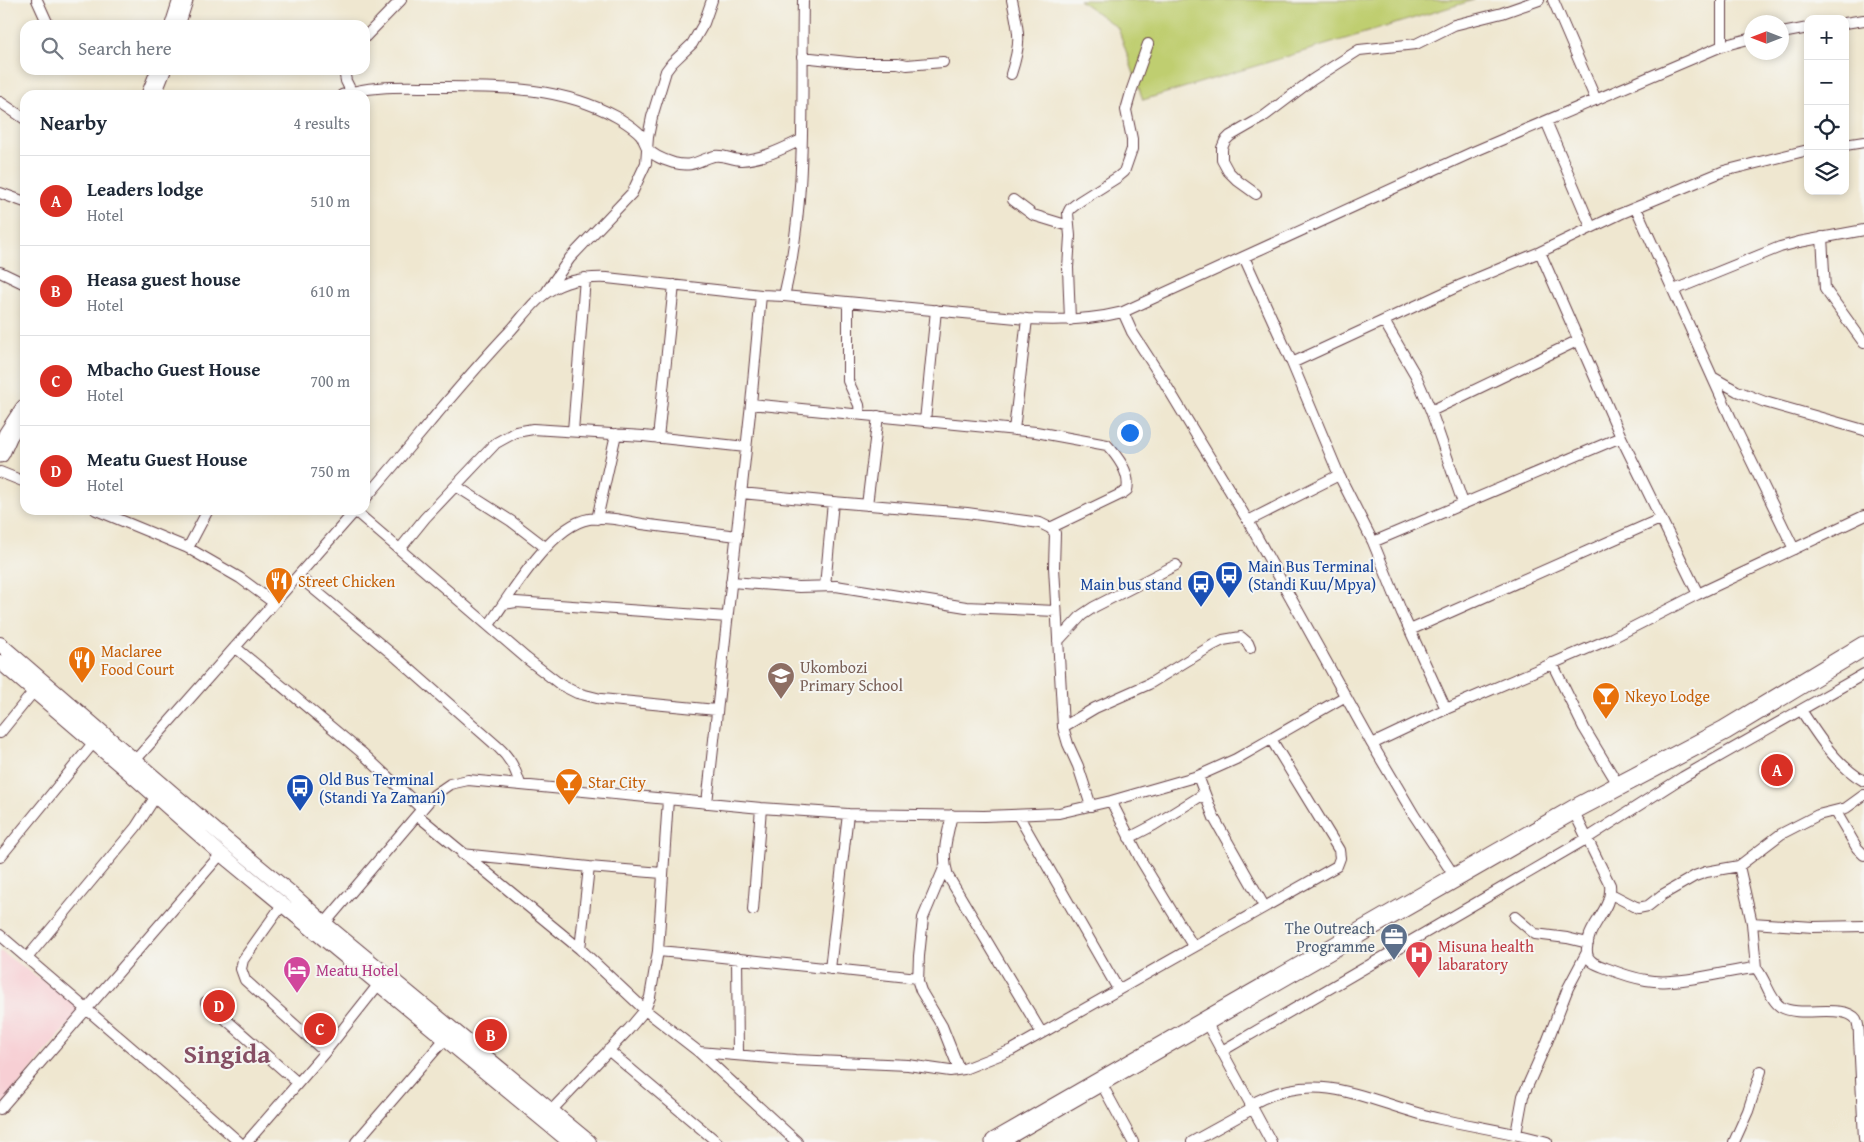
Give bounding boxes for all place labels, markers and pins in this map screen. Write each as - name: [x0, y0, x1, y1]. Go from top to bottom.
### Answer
- place label: Main Bus Terminal (Standi Kuu/Mpya): [1248, 554, 1376, 596]
- bus stop icon: Main Bus Terminal (Standi Kuu/Mpya): [1214, 560, 1244, 599]
- restaurant icon: Street Chicken: [264, 566, 294, 605]
- place label: Street Chicken: [298, 569, 395, 593]
- bus stop icon: Main bus stand: [1186, 569, 1216, 608]
- place label: Main bus stand: [1080, 572, 1182, 596]
- place label: Maclaree Food Court: [101, 639, 175, 681]
- restaurant icon: Maclaree Food Court: [67, 645, 97, 684]
- place label: Ukombozi Primary School: [800, 655, 903, 697]
- school or university icon: Ukombozi Primary School: [766, 661, 796, 700]
- bar icon: Nkeyo Lodge: [1591, 681, 1621, 720]
- place label: Nkeyo Lodge: [1625, 684, 1710, 708]
- pin: A: [1761, 751, 1793, 789]
- place label: Old Bus Terminal (Standi Ya Zamani): [319, 767, 446, 809]
- bar icon: Star City: [554, 767, 584, 806]
- place label: Star City: [588, 770, 646, 794]
- bus stop icon: Old Bus Terminal (Standi Ya Zamani): [285, 773, 315, 812]
- place label: The Outreach Programme: [1285, 916, 1375, 958]
- office icon: The Outreach Programme: [1379, 922, 1409, 961]
- place label: Misuna health labaratory: [1438, 934, 1534, 976]
- hospital icon: Misuna health labaratory: [1404, 940, 1434, 979]
- hotel icon: Meatu Hotel: [282, 955, 312, 994]
- place label: Meatu Hotel: [316, 958, 399, 982]
- pin: D: [203, 987, 235, 1025]
- pin: C: [304, 1010, 336, 1048]
- pin: B: [475, 1016, 507, 1054]

